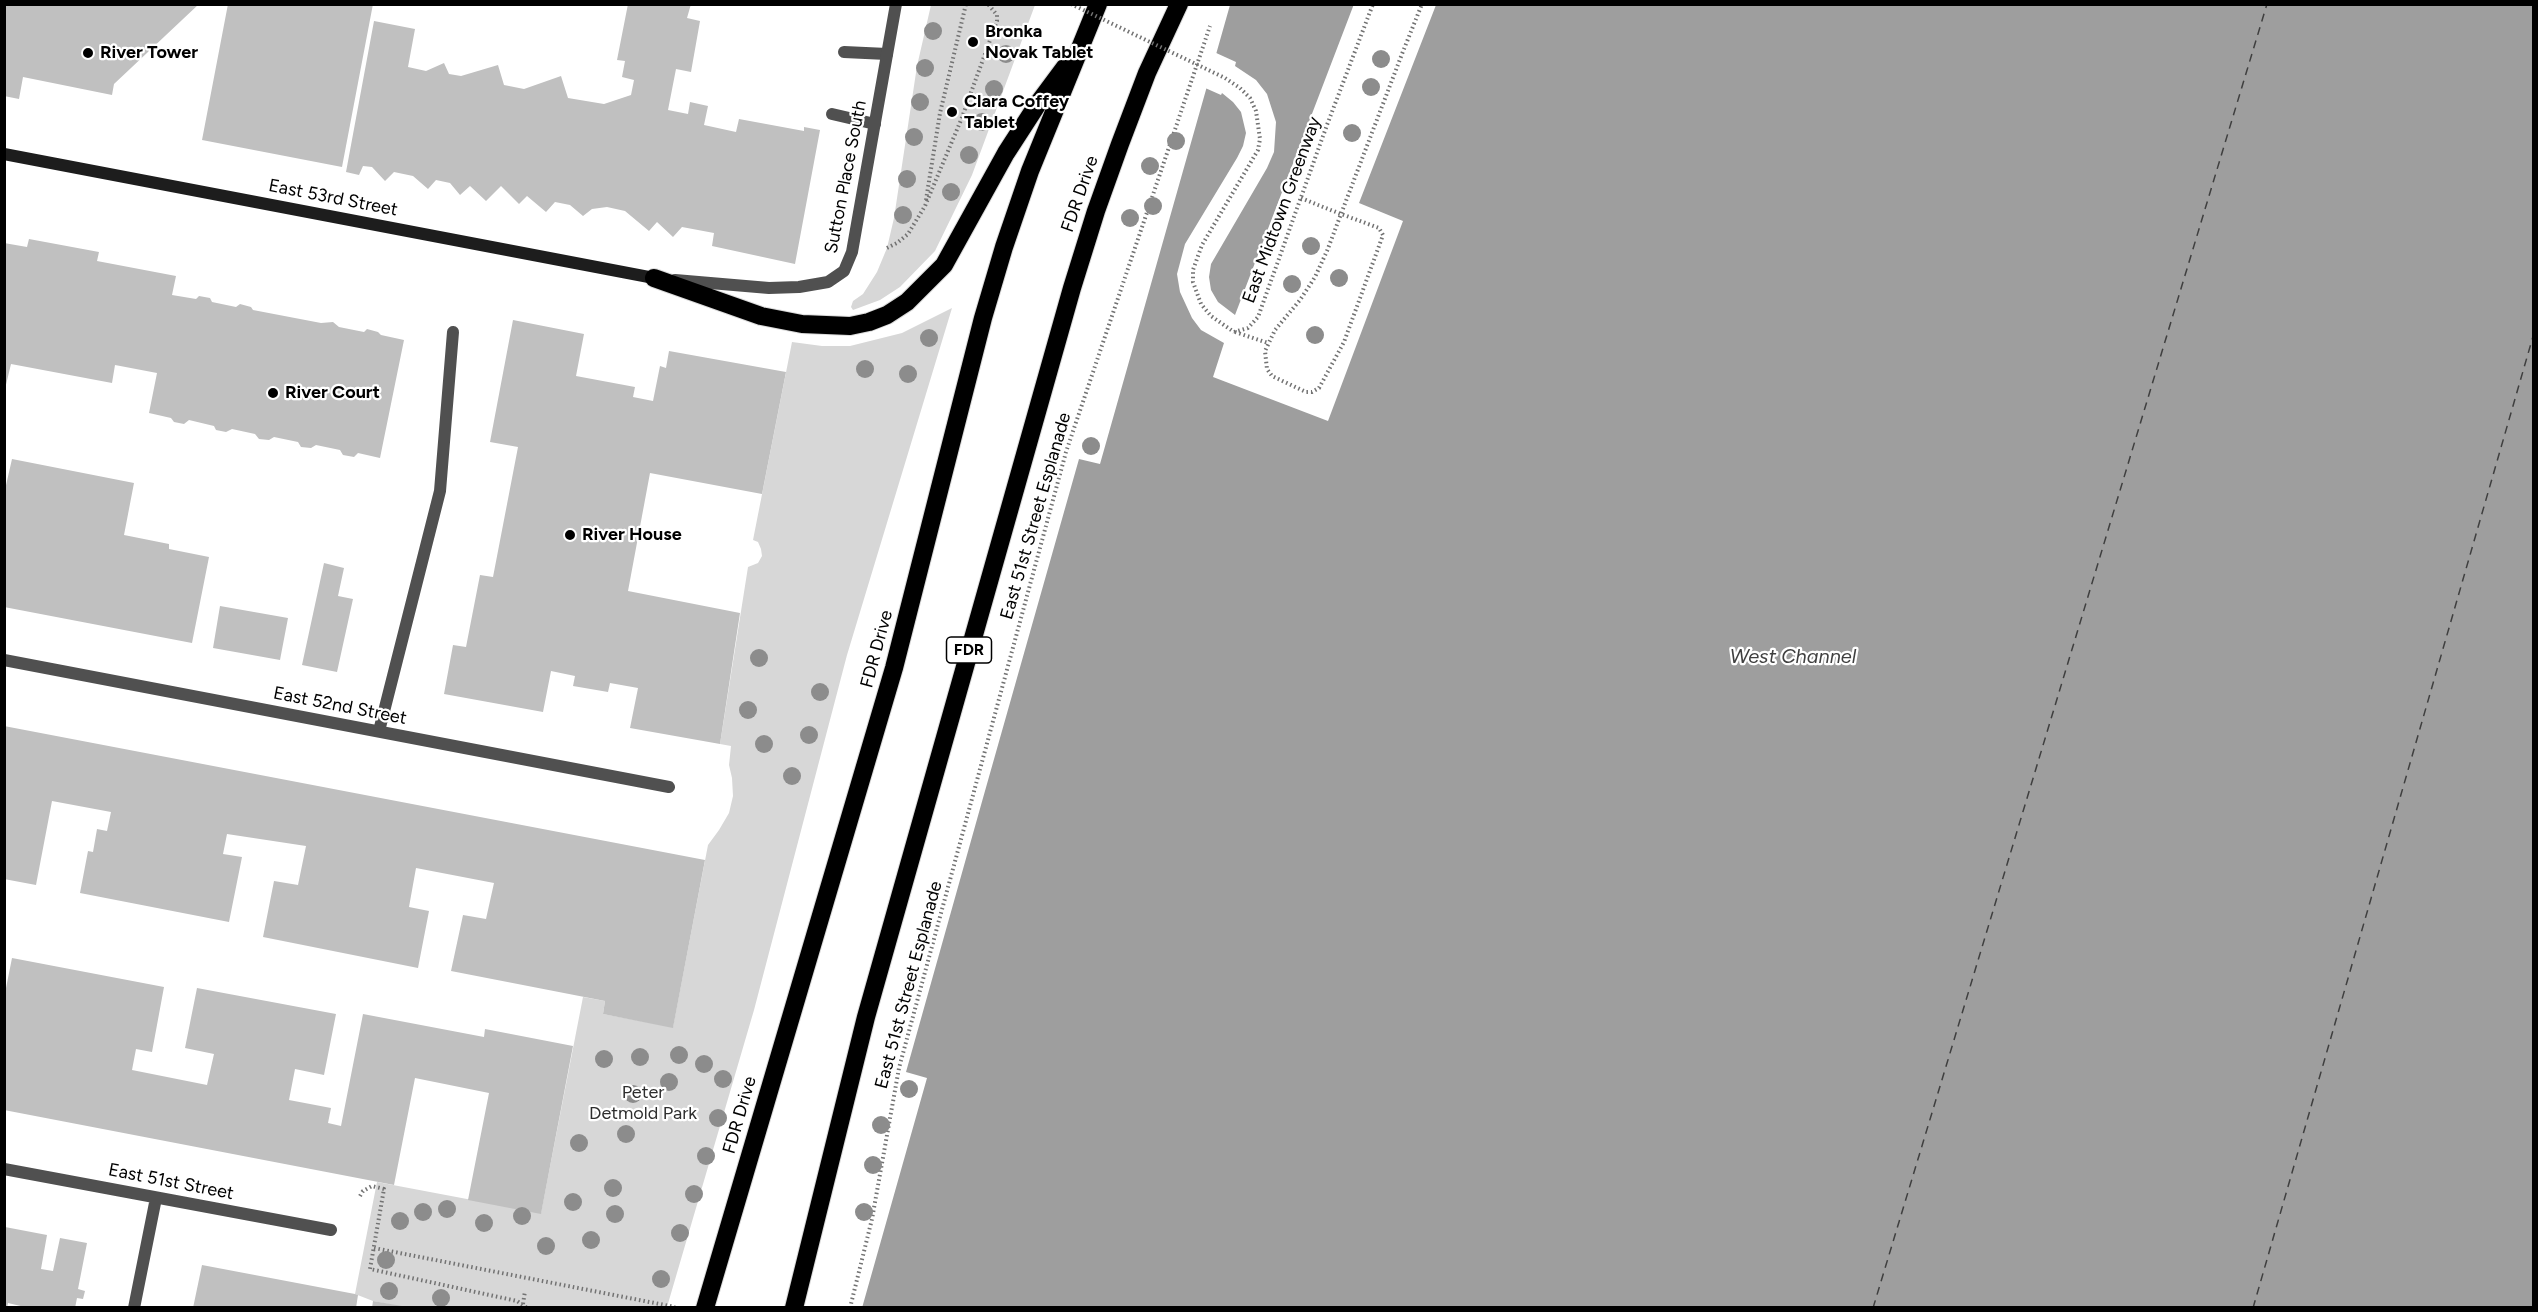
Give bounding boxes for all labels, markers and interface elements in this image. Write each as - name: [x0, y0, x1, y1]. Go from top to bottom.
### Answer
- place label: Bronka Novak Tablet: [985, 21, 1094, 63]
- marker: Bronka Novak Tablet: [966, 35, 980, 49]
- place label: River Tower: [100, 42, 198, 64]
- marker: River Tower: [81, 46, 95, 60]
- place label: Clara Coffey Tablet: [964, 91, 1069, 134]
- street label: Sutton Place South: [821, 99, 871, 255]
- marker: Clara Coffey Tablet: [945, 105, 959, 119]
- street label: East Midtown Greenway: [1238, 114, 1326, 306]
- street label: FDR Drive: [1057, 153, 1103, 235]
- street label: East 53rd Street: [267, 175, 399, 221]
- place label: River Court: [285, 382, 380, 404]
- marker: River Court: [266, 386, 280, 400]
- street label: East 51st Street Esplanade: [996, 410, 1076, 622]
- place label: River House: [582, 524, 682, 546]
- marker: River House: [563, 528, 577, 542]
- street label: FDR Drive: [856, 608, 898, 690]
- road number: FDR: [946, 637, 992, 663]
- water label: West Channel: [1730, 645, 1856, 669]
- street label: East 52nd Street: [272, 682, 408, 730]
- street label: East 51st Street Esplanade: [871, 879, 947, 1091]
- street label: FDR Drive: [719, 1074, 761, 1156]
- park label: Peter Detmold Park: [589, 1082, 697, 1124]
- street label: East 51st Street: [106, 1159, 236, 1205]

